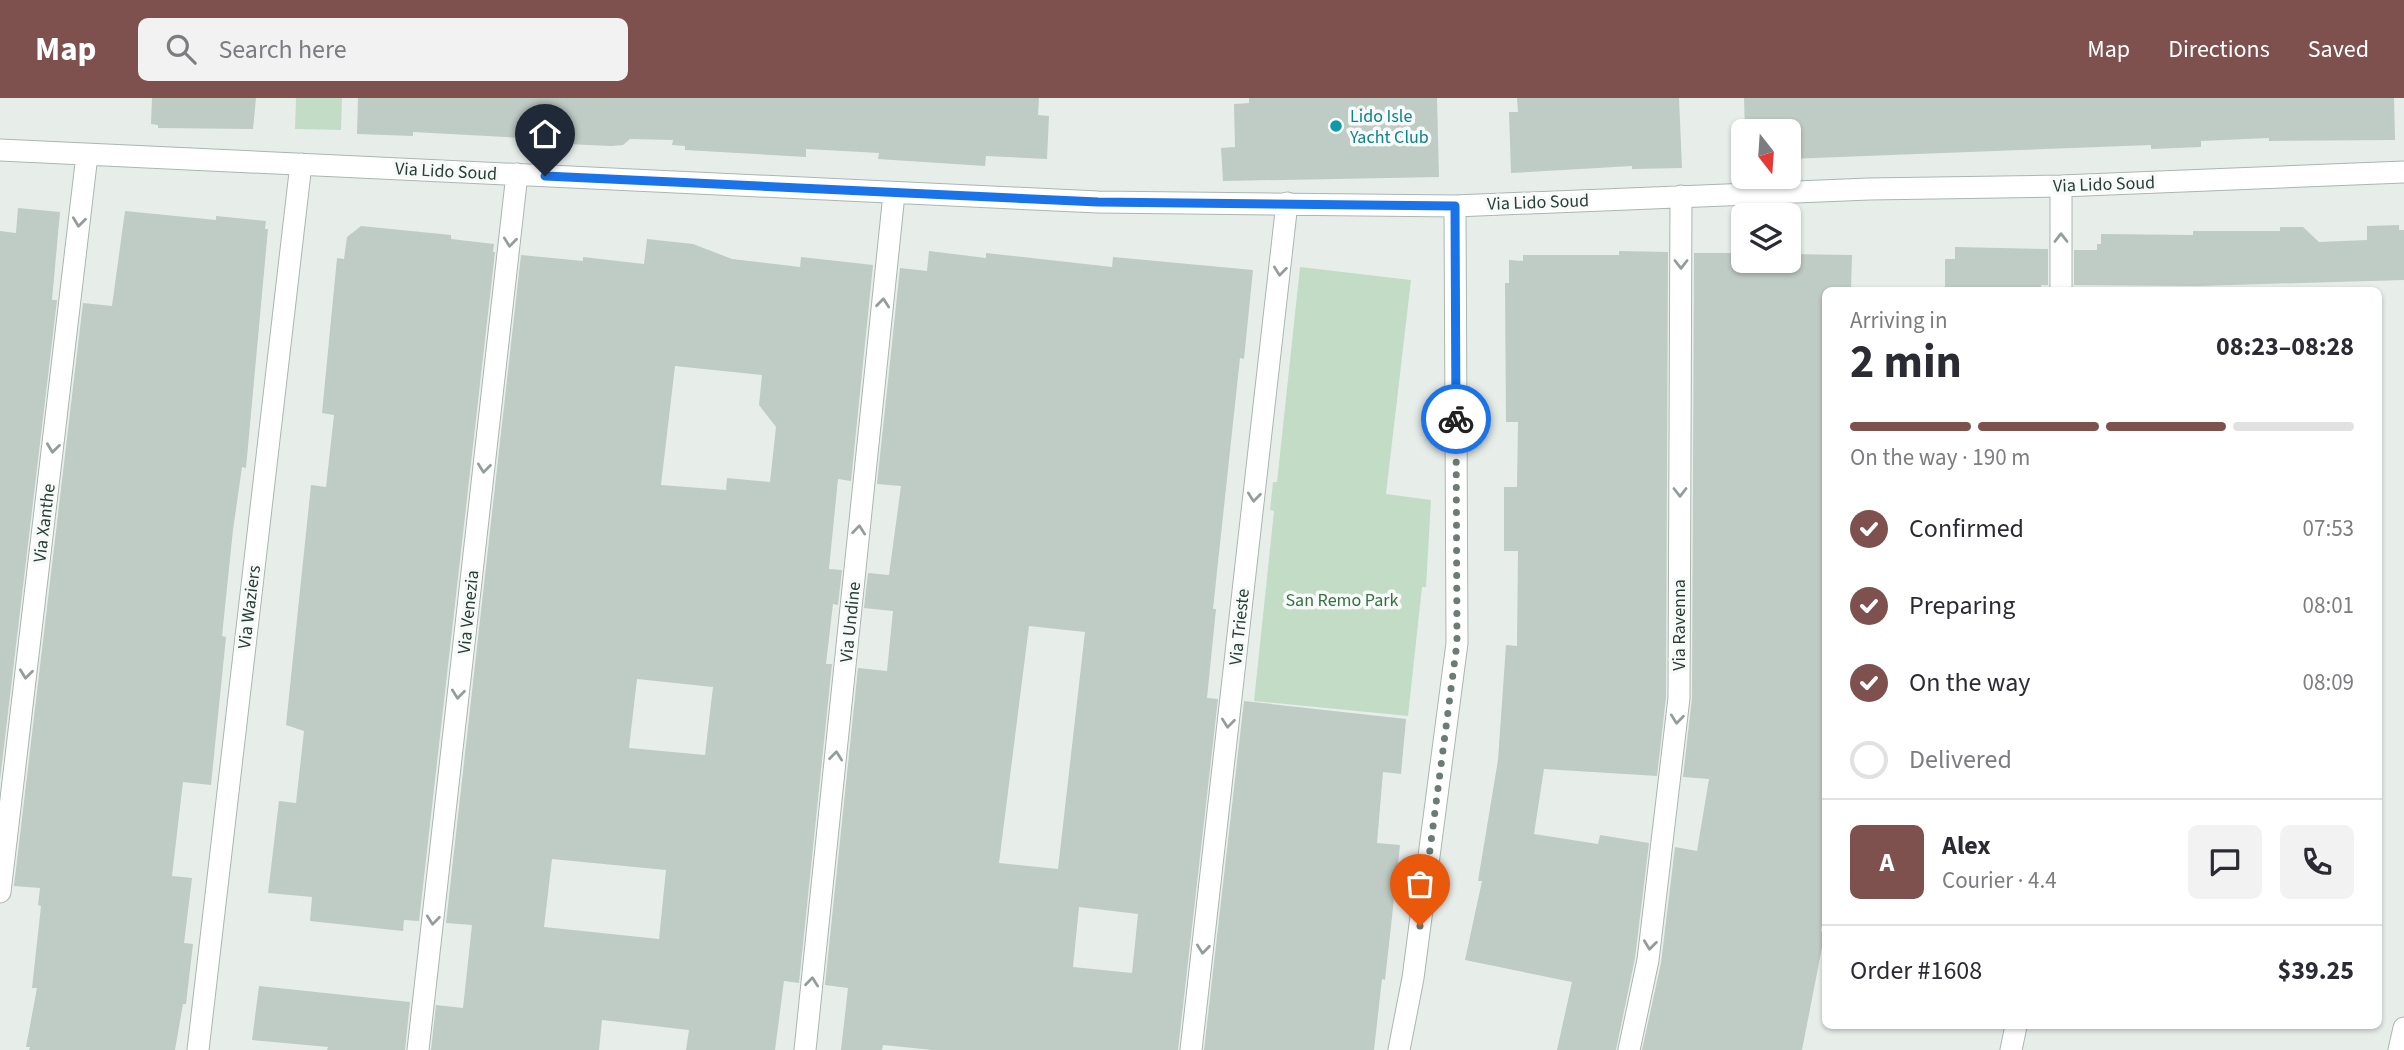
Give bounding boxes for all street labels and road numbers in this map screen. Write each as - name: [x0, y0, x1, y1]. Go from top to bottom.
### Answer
- street label: Via Lido Soud: [394, 156, 498, 187]
- street label: Via Lido Soud: [2053, 170, 2155, 199]
- street label: Via Lido Soud: [1487, 188, 1589, 217]
- street label: Via Xanthe: [27, 482, 62, 564]
- street label: Via Waziers: [232, 564, 267, 650]
- street label: Via Venezia: [452, 569, 485, 655]
- street label: Via Ravenna: [1667, 579, 1692, 671]
- street label: Via Undine: [834, 580, 867, 664]
- street label: Via Trieste: [1223, 588, 1256, 667]

